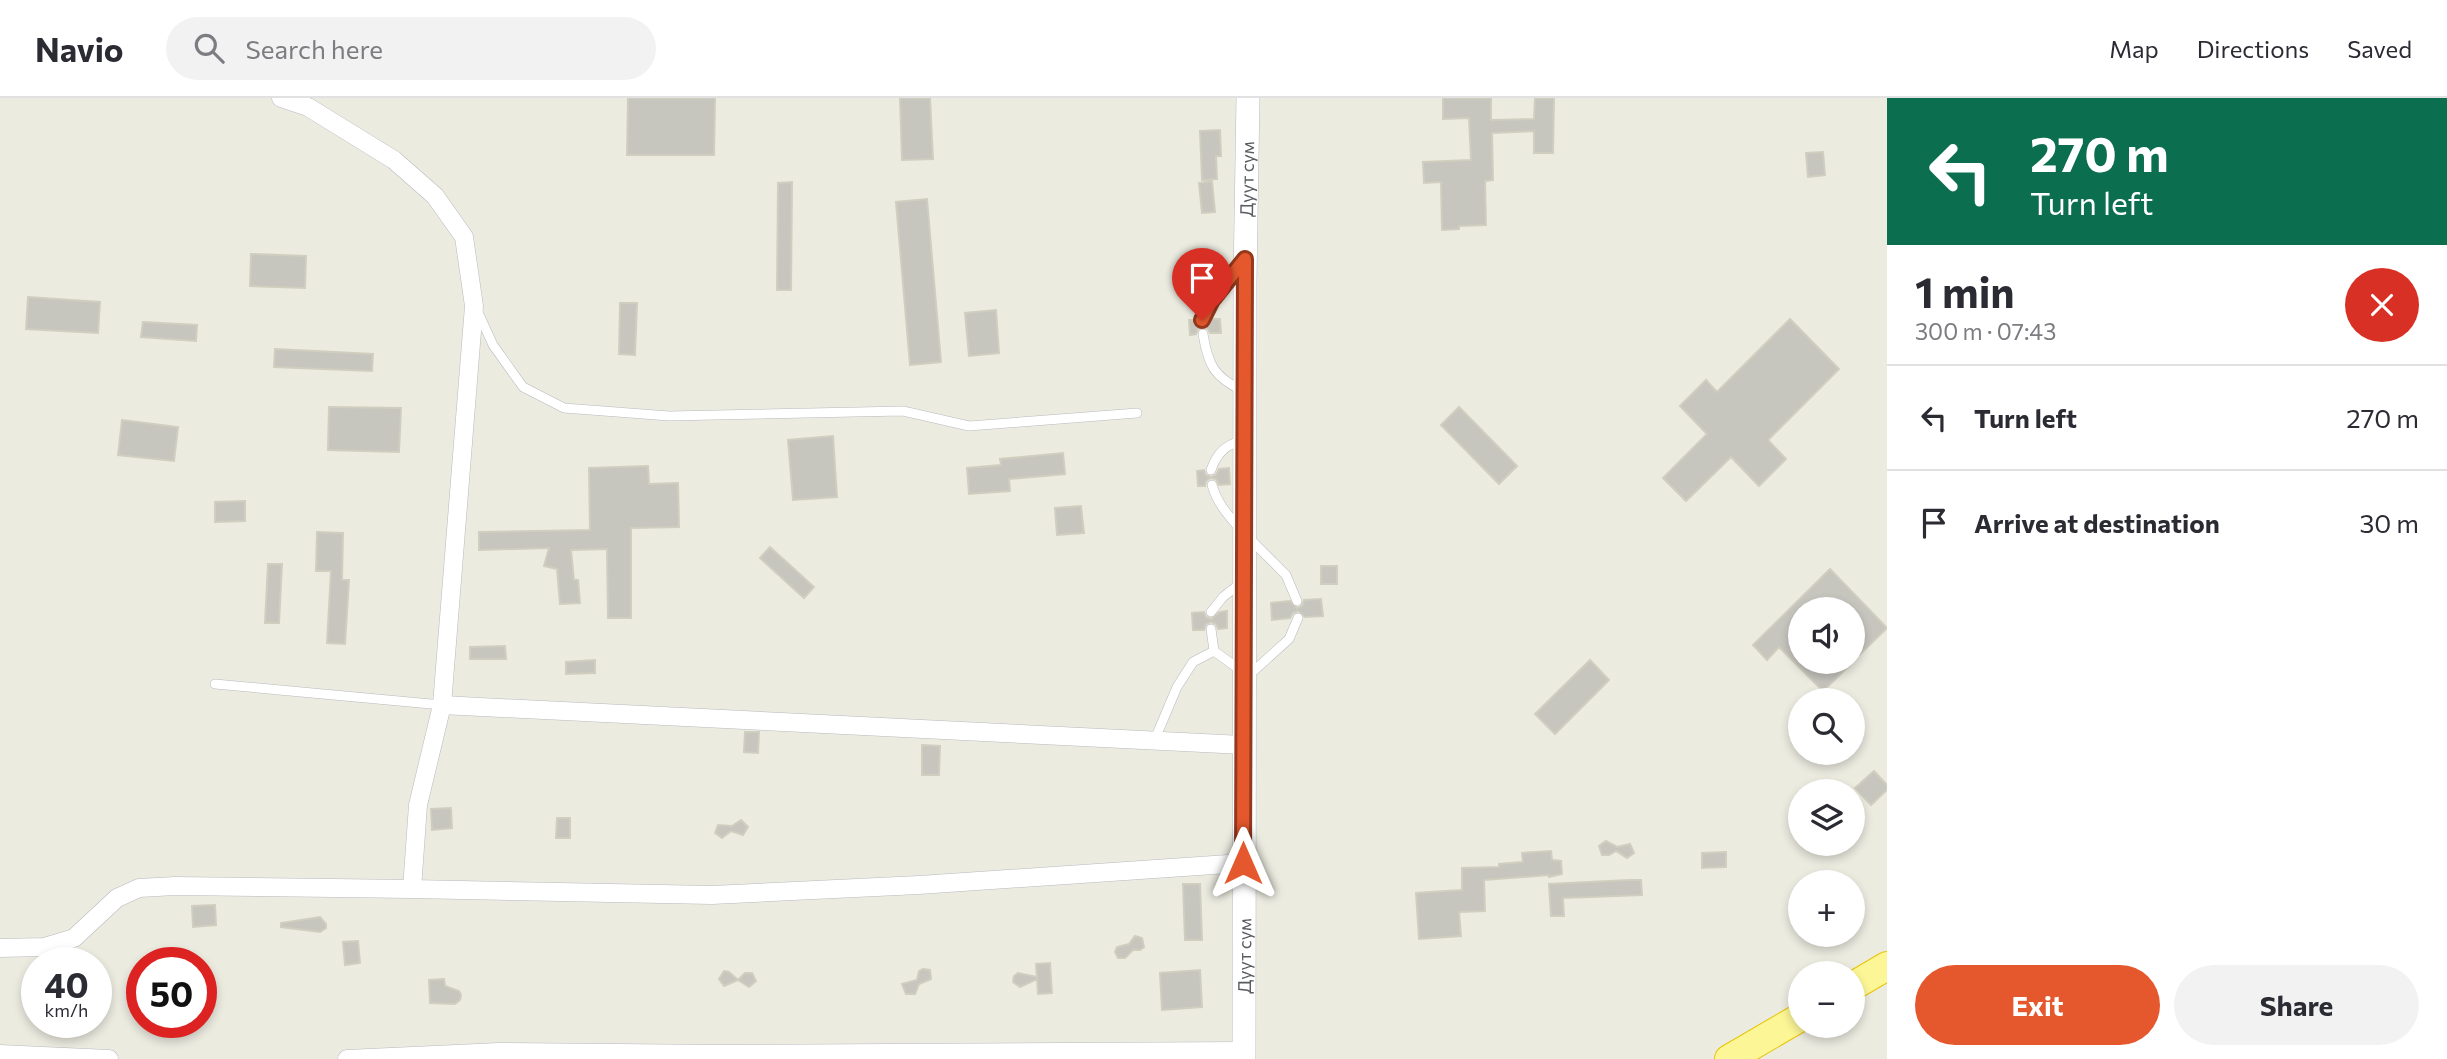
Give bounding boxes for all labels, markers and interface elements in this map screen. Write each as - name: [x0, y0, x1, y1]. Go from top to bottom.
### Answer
- search box: [166, 17, 656, 80]
- text: Navio: [35, 28, 124, 69]
- icon: search: [190, 29, 228, 67]
- text: Search here: [246, 33, 383, 64]
- text: Map: [2109, 34, 2159, 63]
- text: Directions: [2197, 34, 2309, 63]
- text: Saved: [2347, 34, 2412, 63]
- text: 270 m: [2030, 122, 2169, 182]
- icon: left: [1915, 126, 2006, 217]
- street label: Дуут сум: [1235, 141, 1258, 217]
- text: Turn left: [2030, 182, 2154, 222]
- pin: [1172, 248, 1232, 320]
- icon: arrive: [1183, 259, 1221, 297]
- text: 1 min: [1915, 265, 2015, 317]
- button: close: [2345, 268, 2419, 342]
- text: 300 m · 07:43: [1915, 317, 2056, 345]
- icon: left: [1915, 399, 1953, 437]
- text: Turn left: [1974, 402, 2077, 433]
- text: 270 m: [2346, 402, 2419, 433]
- icon: arrive: [1915, 504, 1953, 542]
- text: Arrive at destination: [1974, 507, 2220, 538]
- text: 30 m: [2360, 507, 2419, 538]
- map controls: [1788, 597, 1865, 1038]
- button: sound: [1788, 597, 1865, 674]
- button: search: [1788, 688, 1865, 765]
- button: layers: [1788, 779, 1865, 856]
- position arrow: [1206, 826, 1280, 900]
- button: +: [1788, 870, 1865, 947]
- street label: Дуут сум: [1233, 918, 1255, 994]
- speed limit sign: 50: [126, 947, 217, 1038]
- button: −: [1788, 961, 1865, 1038]
- text: 40: [44, 962, 89, 1005]
- button: Exit: [1915, 965, 2160, 1045]
- button: Share: [2174, 965, 2419, 1045]
- text: km/h: [45, 999, 88, 1021]

